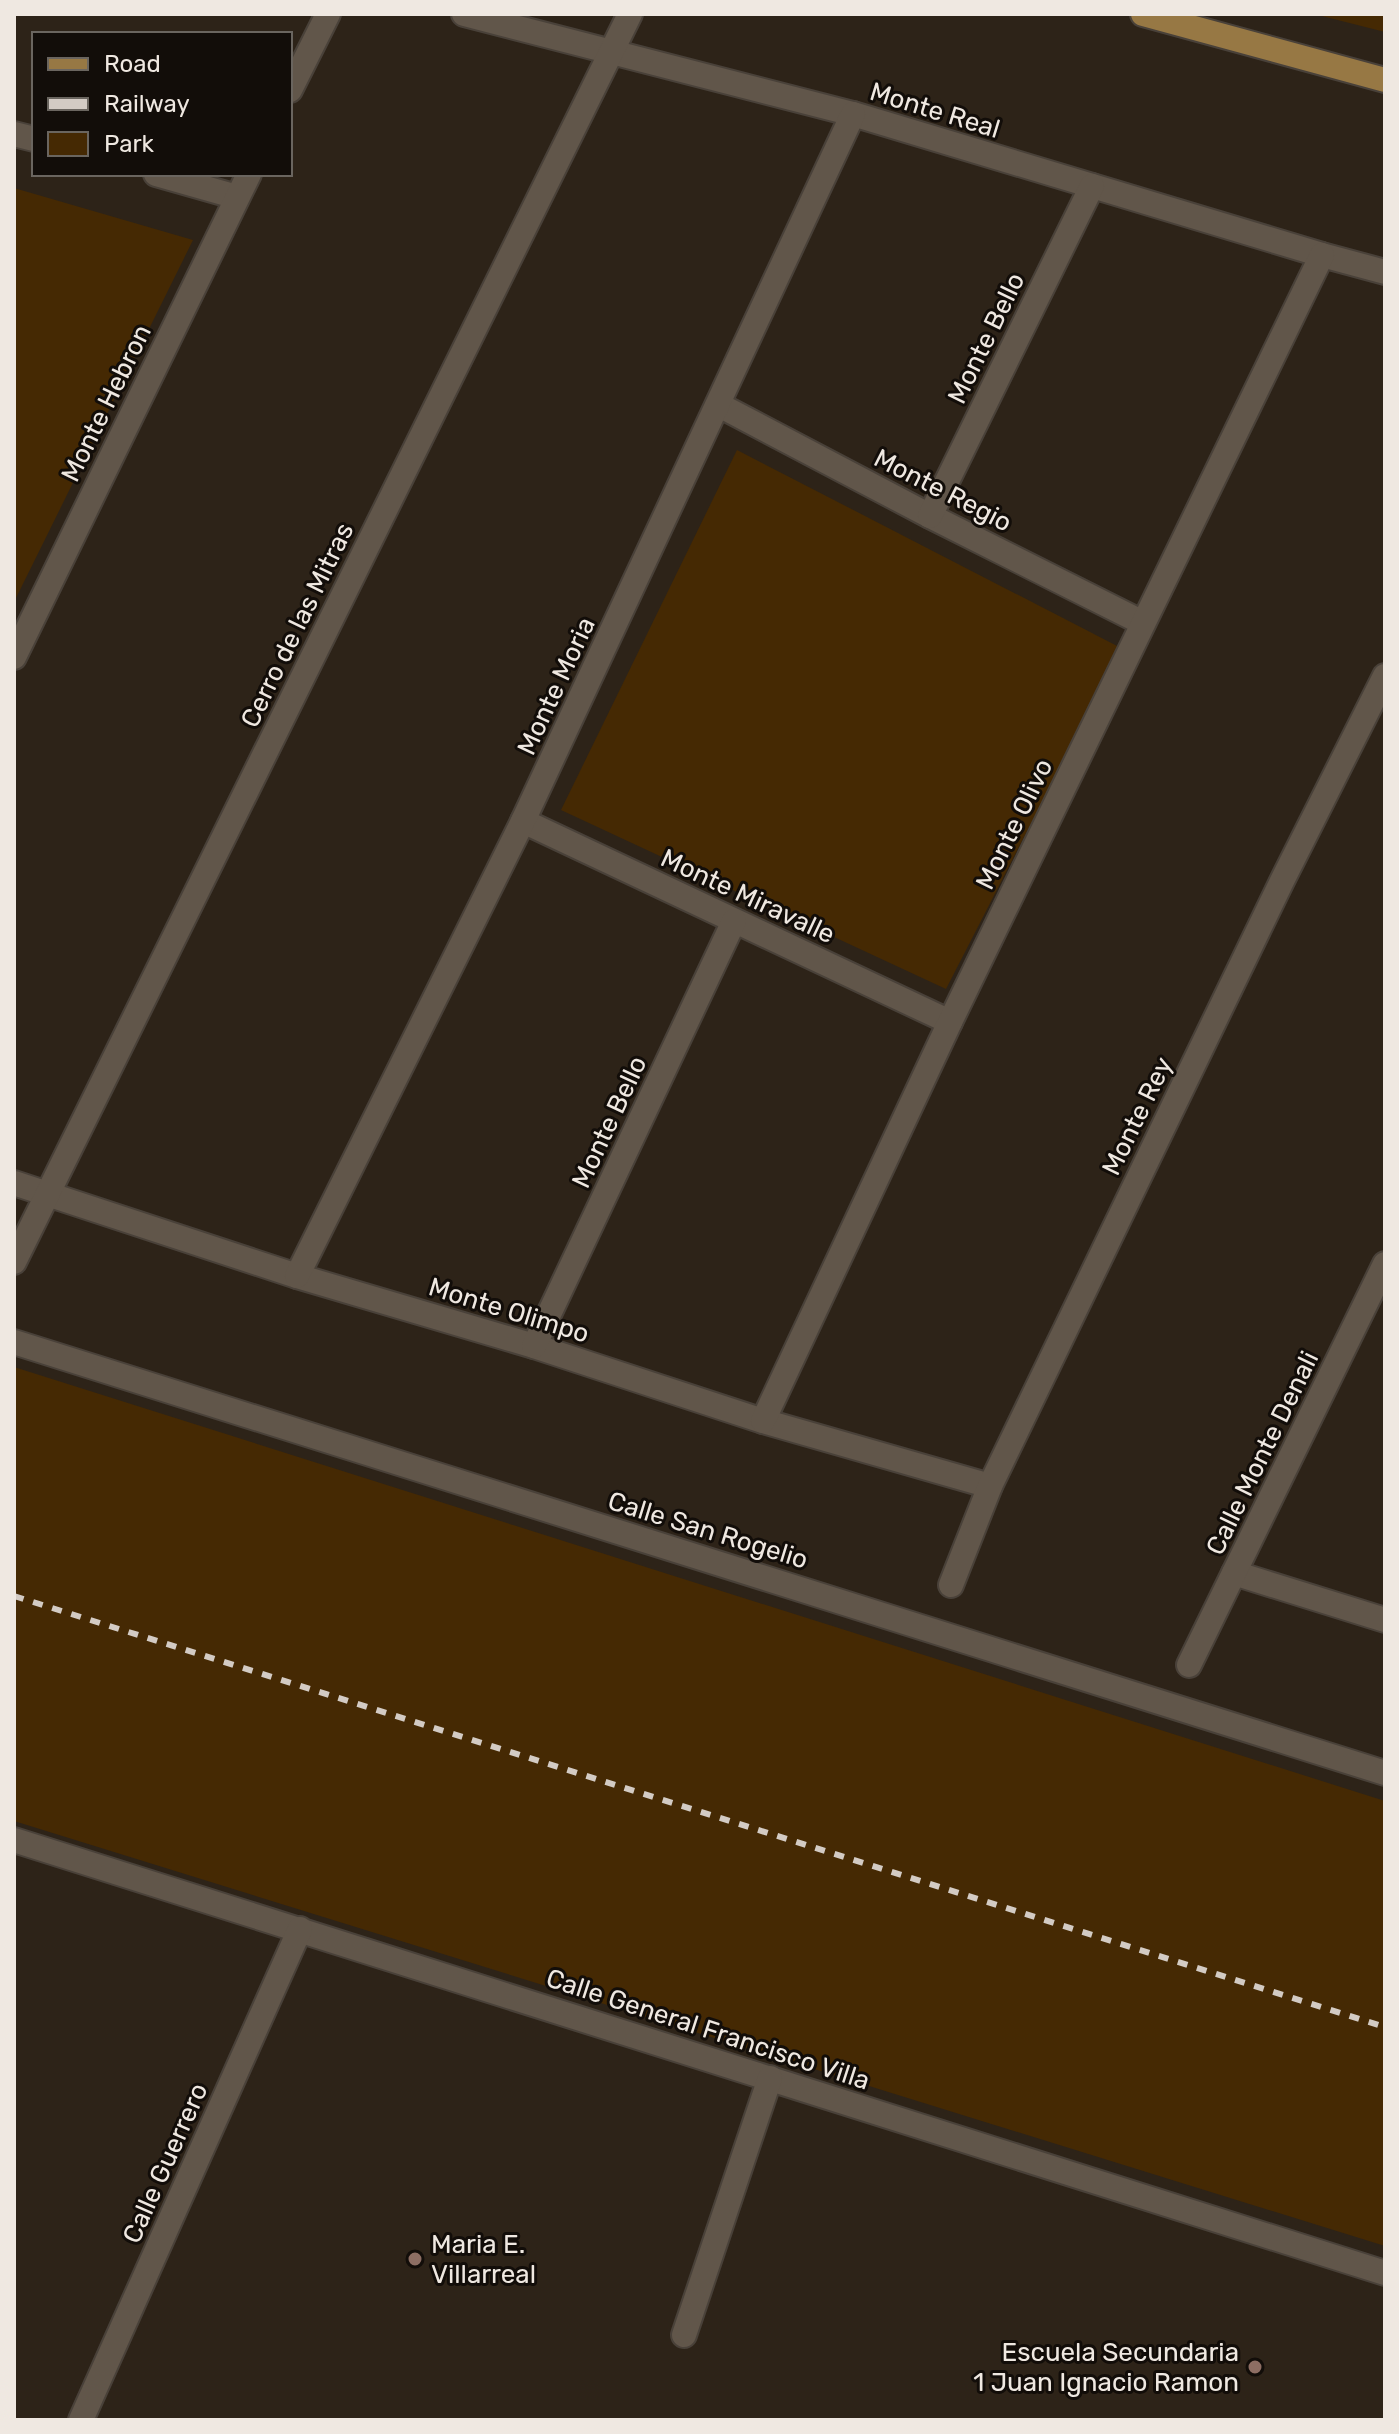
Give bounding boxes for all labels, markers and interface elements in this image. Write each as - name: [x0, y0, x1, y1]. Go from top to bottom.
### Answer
- legend: [32, 32, 292, 176]
- text: Road: [104, 50, 161, 78]
- street label: Monte Real: [866, 76, 1004, 145]
- text: Railway: [104, 90, 190, 118]
- text: Park: [104, 130, 155, 158]
- street label: Monte Bello: [941, 268, 1031, 409]
- street label: Monte Hebron: [55, 320, 158, 487]
- street label: Monte Regio: [869, 442, 1017, 538]
- street label: Cerro de las Mitras: [234, 518, 360, 733]
- street label: Monte Moria: [511, 612, 602, 760]
- street label: Monte Olivo: [970, 754, 1059, 895]
- street label: Monte Miravalle: [656, 843, 840, 950]
- street label: Monte Bello: [565, 1051, 653, 1193]
- street label: Monte Rey: [1096, 1052, 1179, 1180]
- street label: Monte Olimpo: [425, 1271, 593, 1350]
- street label: Calle Monte Denali: [1200, 1346, 1325, 1560]
- street label: Calle San Rogelio: [604, 1485, 812, 1576]
- street label: Calle General Francisco Villa: [542, 1962, 873, 2096]
- street label: Calle Guerrero: [116, 2078, 215, 2248]
- place label: Maria E. Villarreal: [431, 2229, 536, 2290]
- marker: Maria E. Villarreal: [406, 2250, 424, 2268]
- place label: Escuela Secundaria 1 Juan Ignacio Ramon: [973, 2337, 1239, 2398]
- marker: Escuela Secundaria 1 Juan Ignacio Ramon: [1246, 2358, 1264, 2376]

